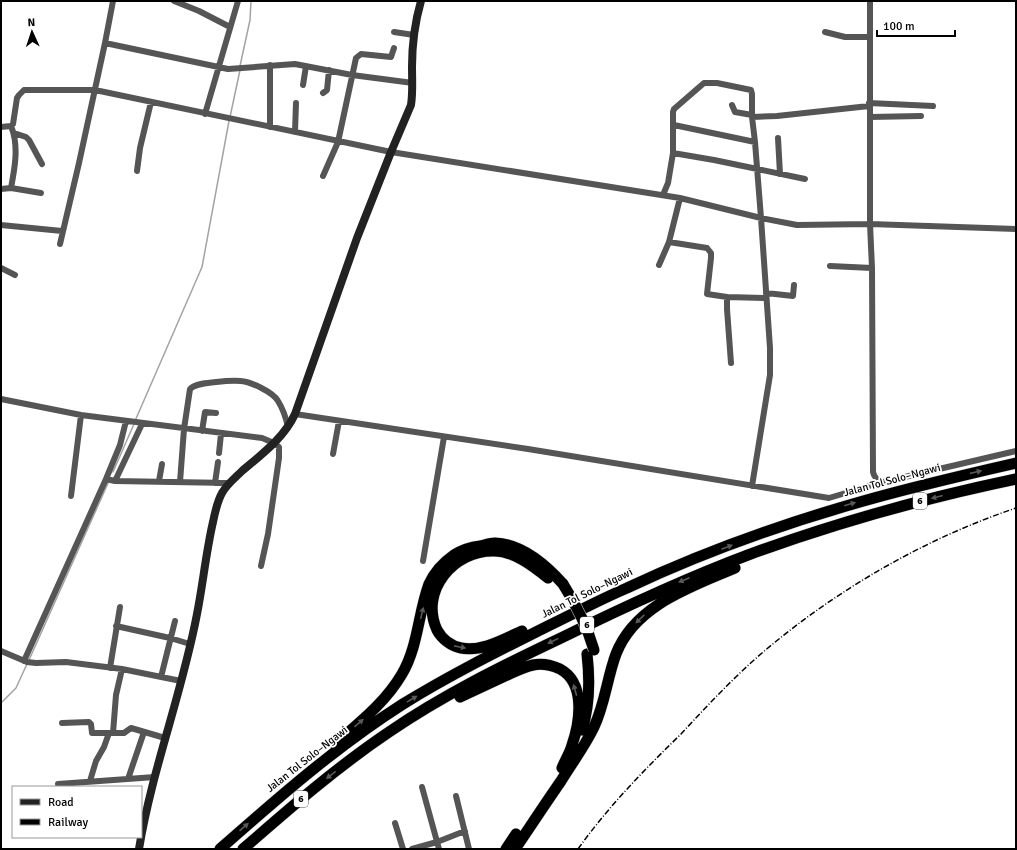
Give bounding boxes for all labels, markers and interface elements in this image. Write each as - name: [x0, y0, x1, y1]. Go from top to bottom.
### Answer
- north arrow: [12, 12, 52, 52]
- scale bar: [877, 12, 955, 38]
- text: N: [27, 16, 36, 29]
- text: 100 m: [883, 19, 915, 34]
- street label: Jalan Tol Solo–Ngawi: [842, 461, 942, 499]
- one-way arrow: [970, 469, 982, 475]
- road number: 6: [913, 493, 927, 509]
- one-way arrow: [931, 494, 943, 500]
- one-way arrow: [844, 501, 856, 507]
- one-way arrow: [722, 543, 734, 549]
- street label: Jalan Tol Solo–Ngawi: [539, 565, 635, 621]
- one-way arrow: [678, 577, 690, 584]
- one-way arrow: [419, 606, 425, 619]
- one-way arrow: [635, 614, 645, 623]
- road number: 6: [580, 617, 594, 633]
- one-way arrow: [548, 638, 559, 644]
- one-way arrow: [454, 644, 467, 650]
- one-way arrow: [572, 683, 578, 695]
- one-way arrow: [406, 696, 418, 703]
- one-way arrow: [354, 718, 365, 727]
- street label: Jalan Tol Solo–Ngawi: [264, 723, 350, 795]
- one-way arrow: [326, 770, 337, 779]
- legend: [12, 786, 142, 838]
- road number: 6: [294, 791, 308, 807]
- text: Road: [48, 795, 74, 810]
- text: Railway: [48, 815, 88, 830]
- one-way arrow: [239, 823, 250, 832]

